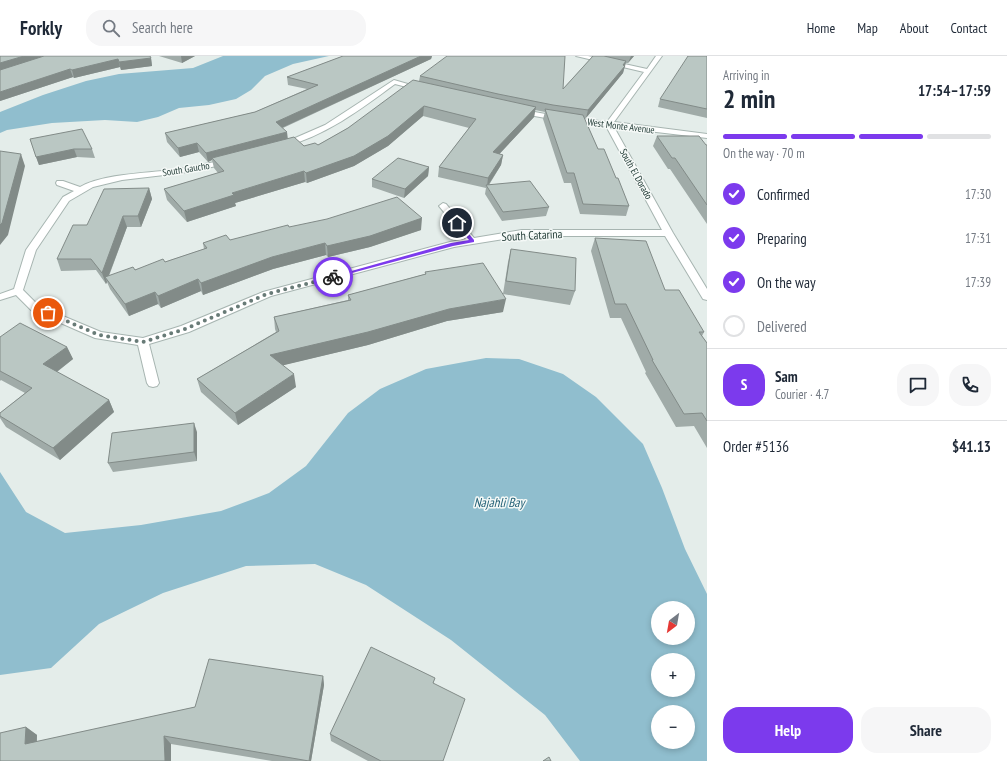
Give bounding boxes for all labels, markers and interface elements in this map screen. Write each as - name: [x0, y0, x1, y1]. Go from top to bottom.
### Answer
- search box: [86, 10, 366, 46]
- text: Forkly: [20, 16, 62, 40]
- icon: search: [100, 17, 122, 39]
- text: Search here: [132, 18, 193, 37]
- text: Home: [807, 19, 835, 37]
- text: Map: [857, 19, 878, 37]
- text: About: [900, 19, 929, 37]
- text: Contact: [951, 19, 987, 37]
- text: Arriving in: [723, 67, 770, 84]
- text: 17:54–17:59: [918, 81, 991, 100]
- text: 2 min: [723, 82, 776, 115]
- street label: West Monte Avenue: [587, 115, 655, 137]
- text: On the way · 70 m: [723, 145, 805, 162]
- street label: South El Dorado: [617, 146, 655, 202]
- street label: South Gaucho: [161, 159, 211, 179]
- icon: check: [723, 183, 745, 205]
- text: Confirmed: [757, 185, 810, 204]
- text: 17:30: [965, 186, 991, 203]
- pin: [440, 206, 474, 240]
- icon: home: [446, 212, 468, 234]
- street label: South Catarina: [501, 226, 563, 244]
- icon: check: [723, 227, 745, 249]
- text: Preparing: [757, 229, 807, 248]
- text: 17:31: [965, 230, 991, 247]
- courier: [313, 257, 353, 297]
- icon: bike: [322, 266, 344, 288]
- icon: check: [723, 271, 745, 293]
- text: On the way: [757, 273, 816, 292]
- text: 17:39: [965, 274, 991, 291]
- pin: [31, 296, 65, 330]
- icon: bag: [37, 302, 59, 324]
- text: Delivered: [757, 317, 807, 336]
- button: chat: [897, 364, 939, 406]
- button: phone: [949, 364, 991, 406]
- text: Sam: [775, 367, 798, 386]
- text: S: [741, 375, 747, 394]
- text: Courier · 4.7: [775, 386, 829, 403]
- text: Order #5136: [723, 437, 789, 456]
- text: $41.13: [952, 437, 991, 456]
- water label: Najahli Bay: [474, 494, 526, 511]
- north arrow: [651, 601, 695, 645]
- map controls: [651, 601, 695, 749]
- button: +: [651, 653, 695, 697]
- button: −: [651, 705, 695, 749]
- button: Help: [723, 707, 853, 753]
- button: Share: [861, 707, 991, 753]

